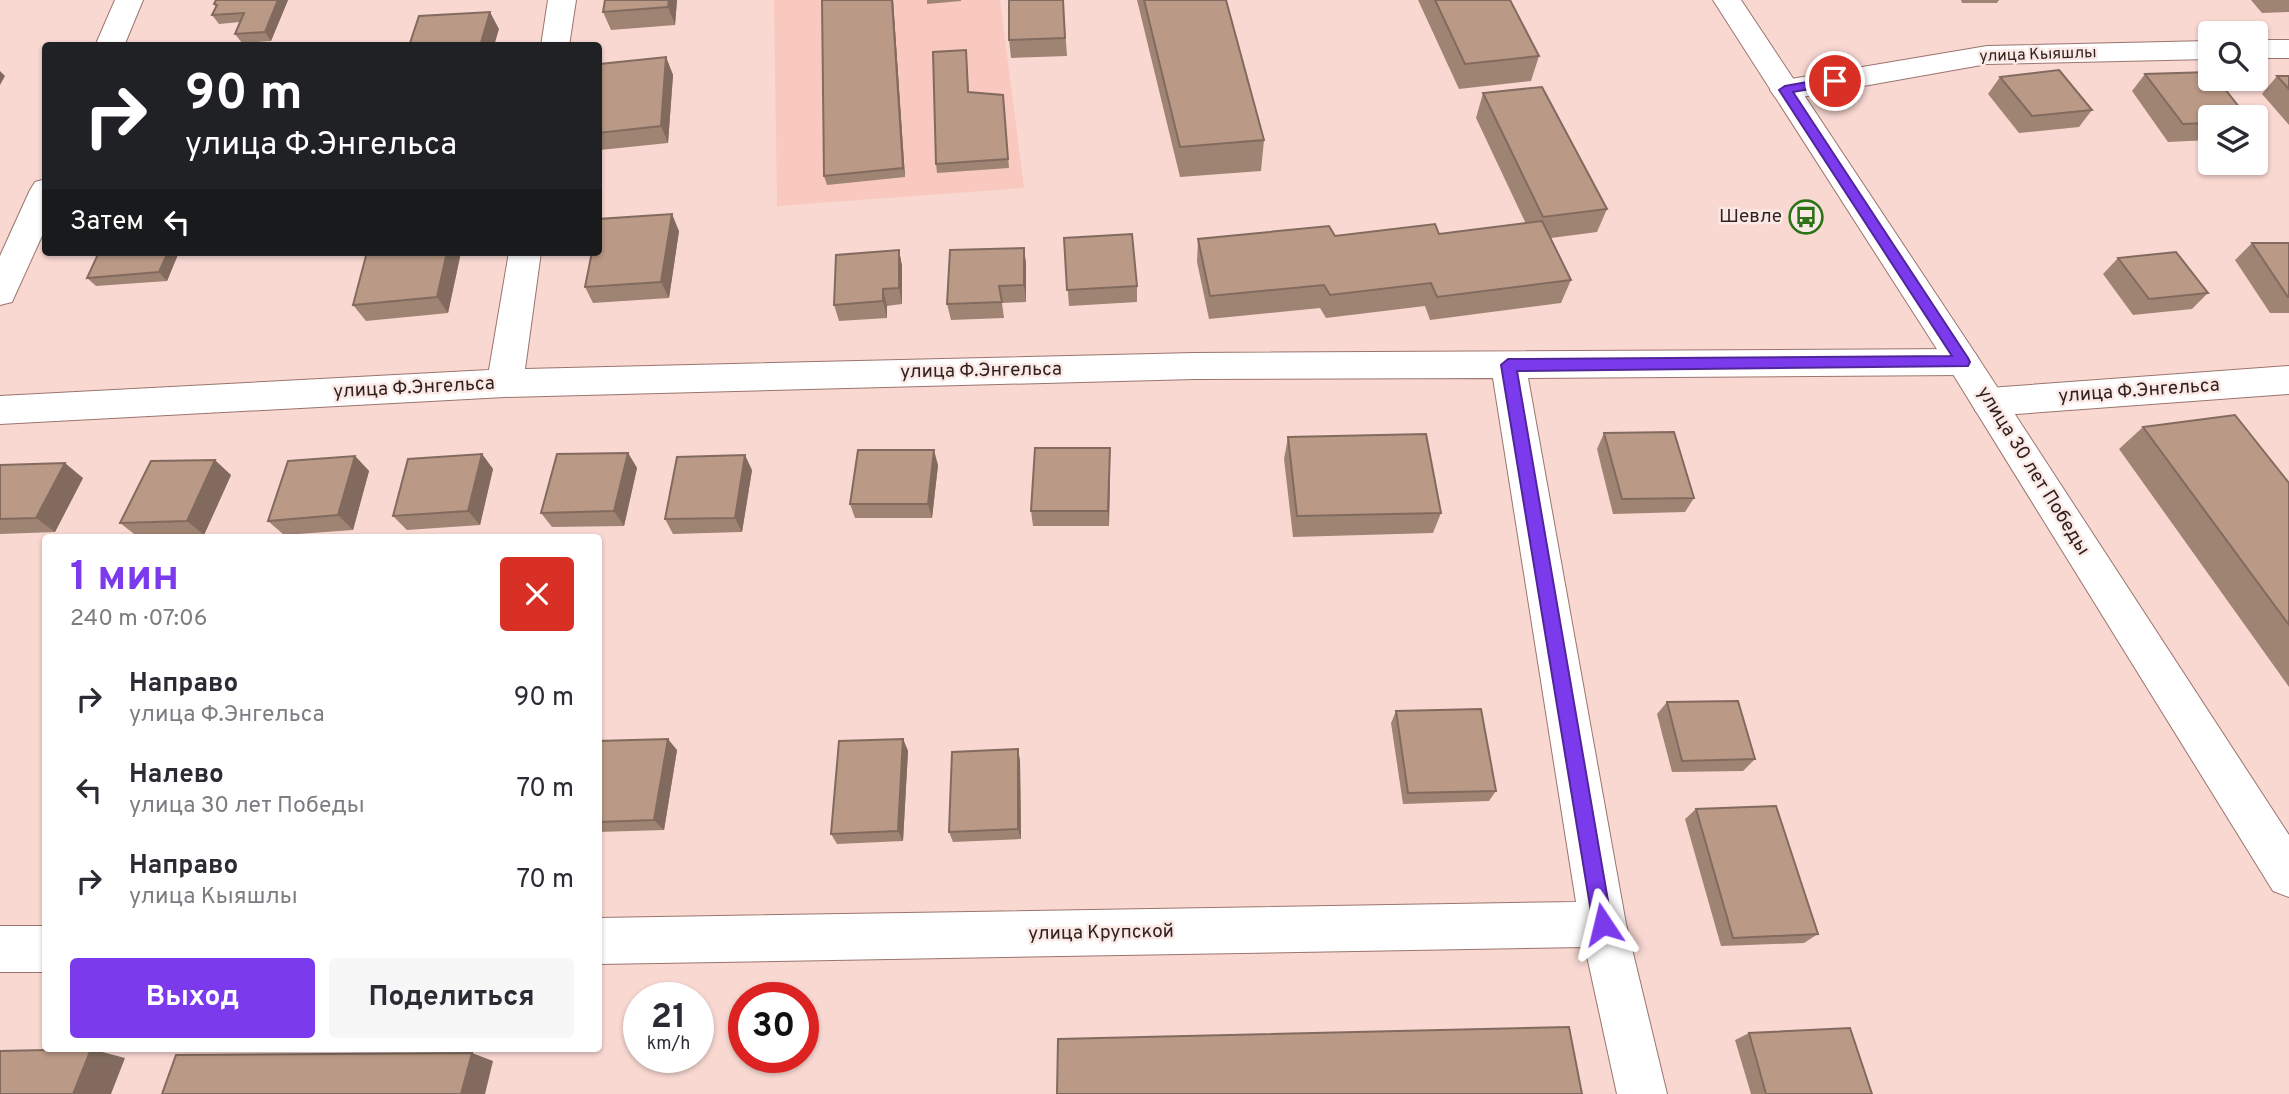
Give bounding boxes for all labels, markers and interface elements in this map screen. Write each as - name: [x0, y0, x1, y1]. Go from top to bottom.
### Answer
- map controls: [2198, 21, 2268, 175]
- button: search: [2198, 21, 2268, 91]
- street label: улица Кыяшлы: [1979, 43, 2097, 67]
- pin: [1805, 51, 1865, 111]
- icon: arrive: [1816, 62, 1854, 100]
- text: 90 m: [185, 65, 303, 127]
- icon: right: [70, 70, 161, 161]
- button: layers: [2198, 105, 2268, 175]
- text: улица Ф.Энгельса: [185, 126, 457, 166]
- bus stop icon: Шевле: [1787, 198, 1825, 236]
- icon: left: [158, 203, 196, 241]
- place label: Шевле: [1719, 205, 1782, 229]
- text: Затем: [70, 206, 144, 239]
- street label: улица Ф.Энгельса: [900, 358, 1062, 384]
- street label: улица Ф.Энгельса: [333, 372, 495, 404]
- street label: улица Ф.Энгельса: [2058, 373, 2220, 409]
- street label: улица 30 лет Победы: [1971, 382, 2095, 560]
- text: 1 мин: [70, 552, 179, 605]
- button: close: [500, 557, 574, 631]
- text: 240 m · 07:06: [70, 605, 207, 634]
- text: Направо: [129, 668, 238, 701]
- icon: right: [70, 680, 108, 718]
- text: 90 m: [514, 682, 574, 715]
- text: улица Ф.Энгельса: [129, 701, 325, 730]
- text: Налево: [129, 759, 224, 792]
- icon: left: [70, 771, 108, 809]
- text: 70 m: [516, 773, 574, 806]
- text: улица 30 лет Победы: [129, 792, 365, 821]
- text: Направо: [129, 850, 238, 883]
- icon: right: [70, 862, 108, 900]
- text: 70 m: [516, 864, 574, 897]
- text: улица Кыяшлы: [129, 883, 298, 912]
- position arrow: [1566, 887, 1640, 961]
- street label: улица Крупской: [1028, 920, 1174, 946]
- button: Выход: [70, 958, 315, 1038]
- button: Поделиться: [329, 958, 574, 1038]
- speed limit sign: 30: [728, 982, 819, 1073]
- text: 21: [651, 996, 686, 1040]
- text: km/h: [647, 1033, 690, 1056]

